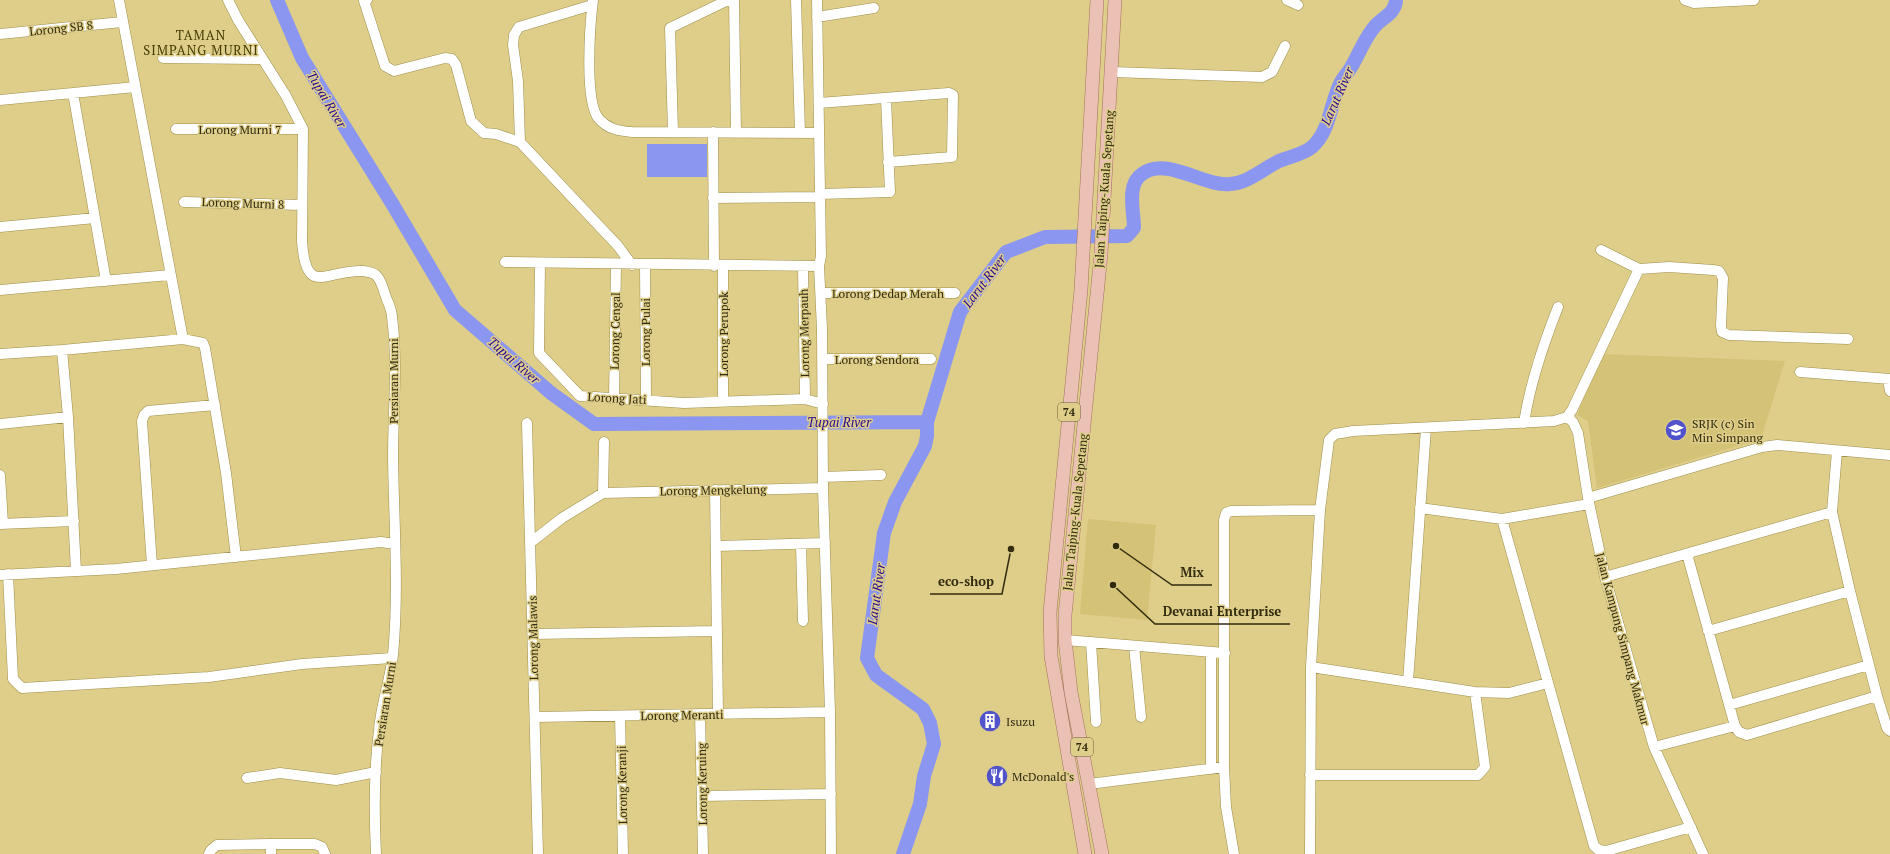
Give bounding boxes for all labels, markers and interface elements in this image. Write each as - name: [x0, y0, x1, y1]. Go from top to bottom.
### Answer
- street label: Lorong SB 8: [28, 17, 94, 39]
- district label: TAMAN SIMPANG MURNI: [143, 26, 259, 59]
- water label: Larut River: [1316, 63, 1358, 129]
- water label: Tupai River: [303, 67, 352, 132]
- street label: Jalan Taiping-Kuala Sepetang: [1091, 109, 1117, 268]
- street label: Lorong Murni 7: [199, 122, 281, 137]
- street label: Lorong Murni 8: [201, 194, 285, 212]
- water label: Larut River: [958, 250, 1010, 312]
- street label: Lorong Dedap Merah: [832, 286, 944, 301]
- street label: Lorong Merpauh: [796, 289, 812, 377]
- street label: Lorong Perupok: [716, 291, 731, 376]
- street label: Lorong Cengal: [607, 292, 623, 370]
- street label: Lorong Pulai: [638, 298, 653, 366]
- water label: Tupai River: [484, 332, 545, 388]
- street label: Persiaran Murni: [386, 338, 401, 424]
- street label: Lorong Sendora: [835, 352, 919, 367]
- street label: Lorong Jati: [587, 389, 647, 407]
- road number: 74: [1058, 403, 1080, 421]
- water label: Tupai River: [807, 413, 872, 431]
- place label: SRJK (c) Sin Min Simpang: [1692, 416, 1763, 445]
- school or university icon: SRJK (c) Sin Min Simpang: [1663, 417, 1689, 443]
- street label: Jalan Taiping-Kuala Sepetang: [1059, 432, 1091, 591]
- street label: Lorong Mengkelung: [660, 482, 767, 498]
- street label: Jalan Kampung Simpang Makmur: [1593, 551, 1653, 727]
- callout: Mix: [1172, 560, 1212, 585]
- water label: Larut River: [863, 561, 889, 627]
- text: Mix: [1180, 563, 1205, 581]
- callout: eco-shop: [930, 569, 1002, 594]
- text: eco-shop: [938, 572, 994, 590]
- street label: Lorong Malawis: [525, 596, 541, 680]
- callout: Devanai Enterprise: [1155, 599, 1290, 624]
- text: Devanai Enterprise: [1163, 602, 1281, 620]
- street label: Persiaran Murni: [371, 660, 399, 747]
- street label: Lorong Meranti: [640, 707, 724, 723]
- building icon: Isuzu: [977, 708, 1003, 734]
- place label: Isuzu: [1006, 714, 1035, 729]
- road number: 74: [1071, 738, 1093, 756]
- street label: Lorong Keruing: [694, 742, 710, 825]
- street label: Lorong Keranji: [614, 745, 630, 825]
- restaurant icon: McDonald's: [984, 763, 1010, 789]
- place label: McDonald's: [1012, 769, 1074, 784]

